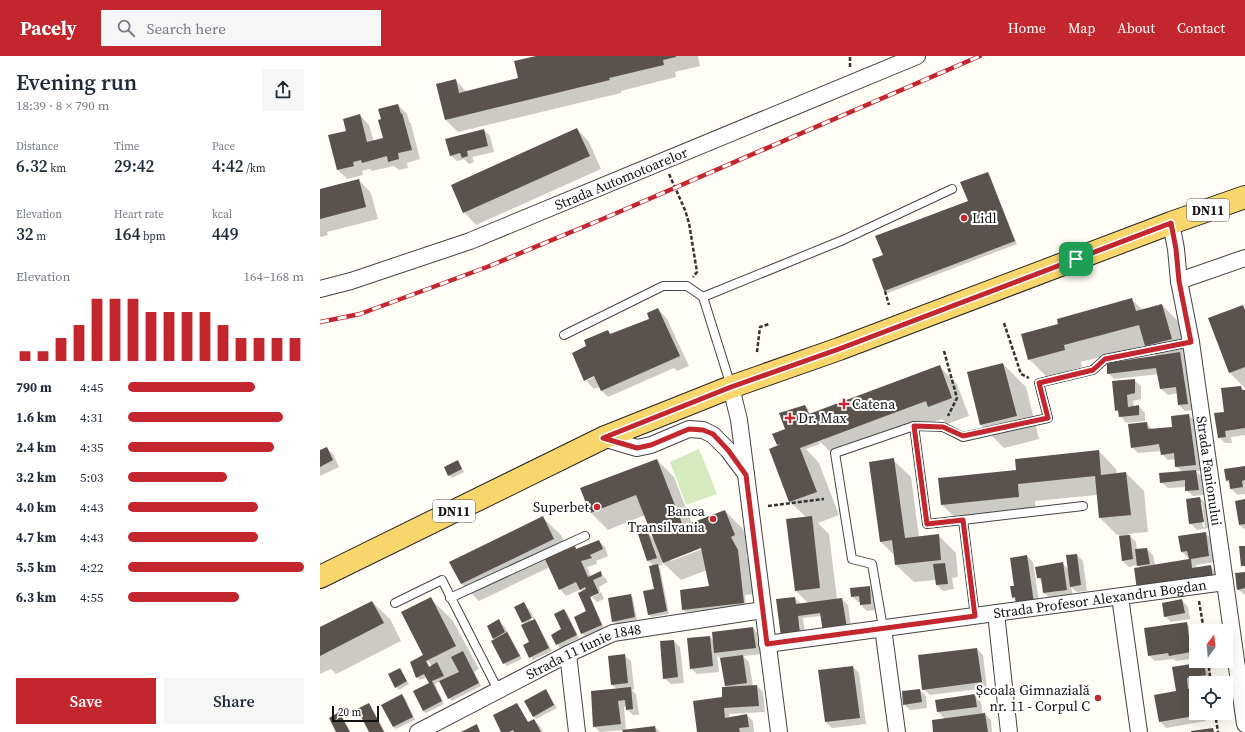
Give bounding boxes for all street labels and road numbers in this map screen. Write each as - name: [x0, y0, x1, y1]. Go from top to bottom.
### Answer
- street label: Strada Automotoarelor: [551, 142, 691, 215]
- road number: DN11: [1187, 199, 1229, 221]
- street label: Strada Fanionului: [1192, 415, 1227, 527]
- road number: DN11: [433, 500, 475, 522]
- street label: Strada Profesor Alexandru Bogdan: [992, 575, 1208, 623]
- street label: Strada 11 Iunie 1848: [522, 619, 643, 684]

